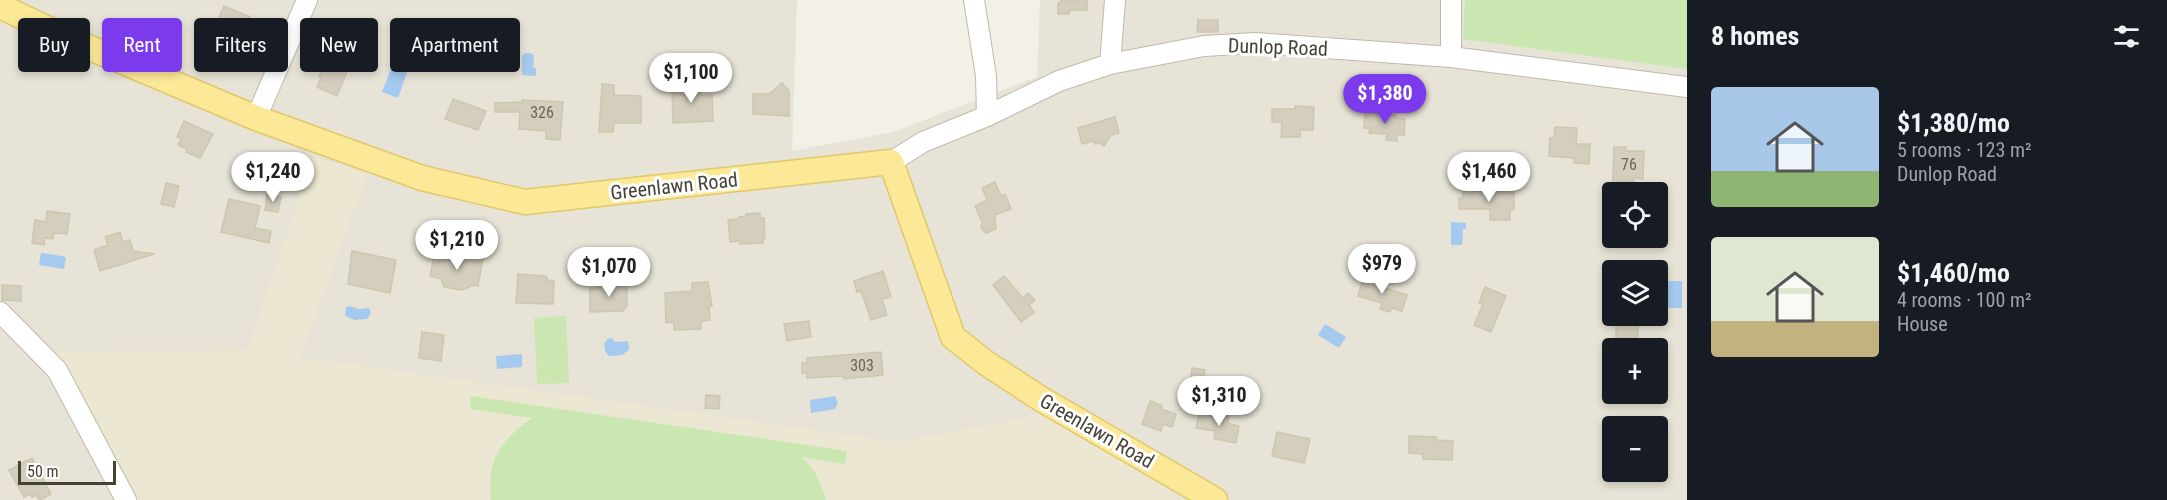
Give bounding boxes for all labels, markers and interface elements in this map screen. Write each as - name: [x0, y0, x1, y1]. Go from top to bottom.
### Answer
- chip: Buy: [18, 18, 90, 72]
- chip: Rent: [102, 18, 182, 72]
- chip: Filters: [194, 18, 288, 72]
- chip: New: [300, 18, 378, 72]
- chip: Apartment: [390, 18, 520, 72]
- icon: filters: [2110, 20, 2143, 53]
- text: 8 homes: [1711, 21, 1799, 51]
- street label: Dunlop Road: [1228, 33, 1328, 61]
- pin: $1,100: [642, 53, 740, 104]
- text: $1,100: [663, 60, 719, 84]
- pin: $1,380: [1336, 74, 1434, 125]
- text: $1,380: [1357, 81, 1413, 105]
- house number: 326: [530, 103, 554, 122]
- text: $1,380/mo: [1897, 108, 2010, 138]
- icon: home: [1759, 111, 1831, 183]
- text: 5 rooms · 123 m²: [1897, 138, 2032, 162]
- pin: $1,240: [224, 152, 322, 203]
- pin: $1,460: [1440, 152, 1538, 203]
- house number: 76: [1621, 155, 1637, 174]
- text: $1,240: [245, 159, 301, 183]
- text: $1,460: [1461, 159, 1517, 183]
- text: Dunlop Road: [1897, 162, 1997, 186]
- street label: Greenlawn Road: [609, 167, 739, 205]
- map controls: [1602, 182, 1668, 482]
- button: locate: [1602, 182, 1668, 248]
- pin: $1,210: [408, 220, 506, 271]
- text: $1,210: [429, 227, 485, 251]
- pin: $979: [1346, 244, 1418, 295]
- pin: $1,070: [560, 247, 658, 298]
- text: $979: [1362, 251, 1402, 275]
- text: $1,070: [581, 254, 637, 278]
- text: $1,460/mo: [1897, 258, 2010, 288]
- button: layers: [1602, 260, 1668, 326]
- icon: home: [1759, 261, 1831, 333]
- text: 4 rooms · 100 m²: [1897, 288, 2032, 312]
- text: House: [1897, 312, 1948, 336]
- button: +: [1602, 338, 1668, 404]
- house number: 303: [850, 356, 874, 375]
- pin: $1,310: [1170, 376, 1268, 427]
- text: $1,310: [1191, 383, 1247, 407]
- street label: Greenlawn Road: [1036, 389, 1158, 473]
- button: −: [1602, 416, 1668, 482]
- scale bar: [18, 458, 116, 486]
- text: 50 m: [27, 462, 59, 481]

